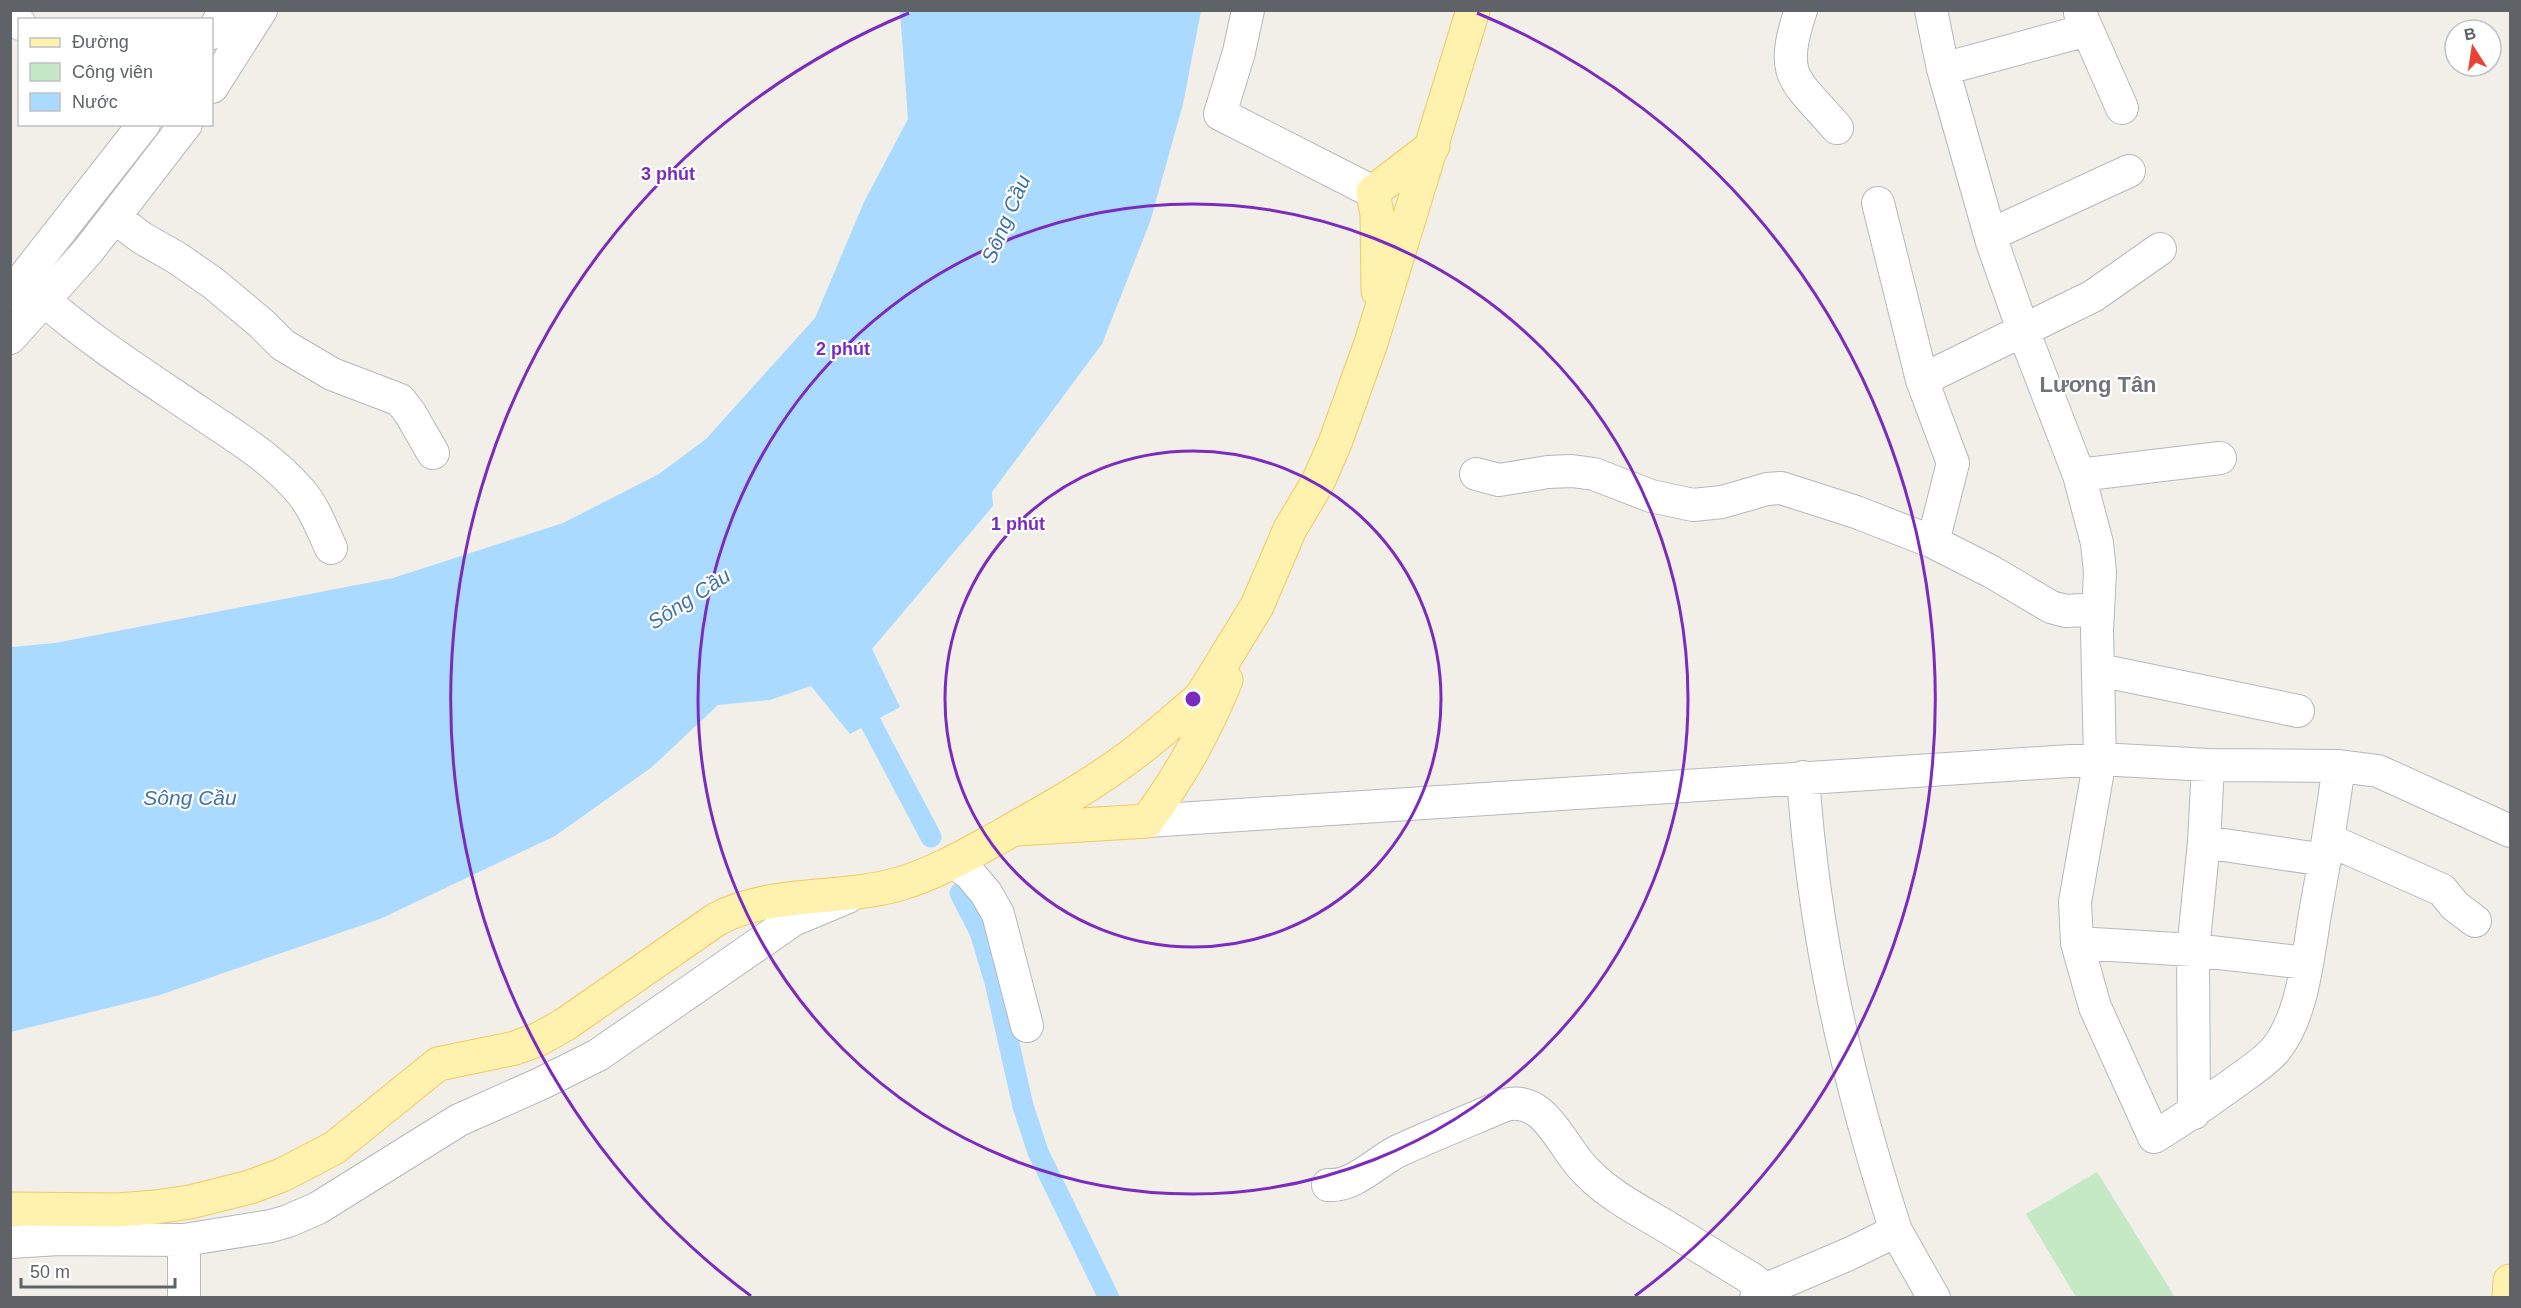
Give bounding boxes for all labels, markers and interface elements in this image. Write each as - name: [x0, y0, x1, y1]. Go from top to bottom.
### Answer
- legend: [18, 18, 213, 126]
- north arrow: [2443, 18, 2503, 78]
- text: B: [2463, 24, 2477, 43]
- text: Đường: [72, 32, 129, 52]
- text: Công viên: [72, 62, 153, 82]
- text: Nước: [72, 92, 118, 112]
- text: 3 phút: [641, 164, 695, 184]
- water label: Sông Cầu: [977, 171, 1034, 266]
- text: 2 phút: [816, 339, 870, 359]
- district label: Lương Tân: [2039, 372, 2157, 397]
- text: 1 phút: [991, 514, 1045, 534]
- water label: Sông Cầu: [643, 563, 734, 634]
- centre of rings: [1183, 689, 1203, 709]
- water label: Sông Cầu: [143, 786, 237, 809]
- scale bar: [21, 1251, 176, 1289]
- text: 50 m: [30, 1262, 70, 1282]

